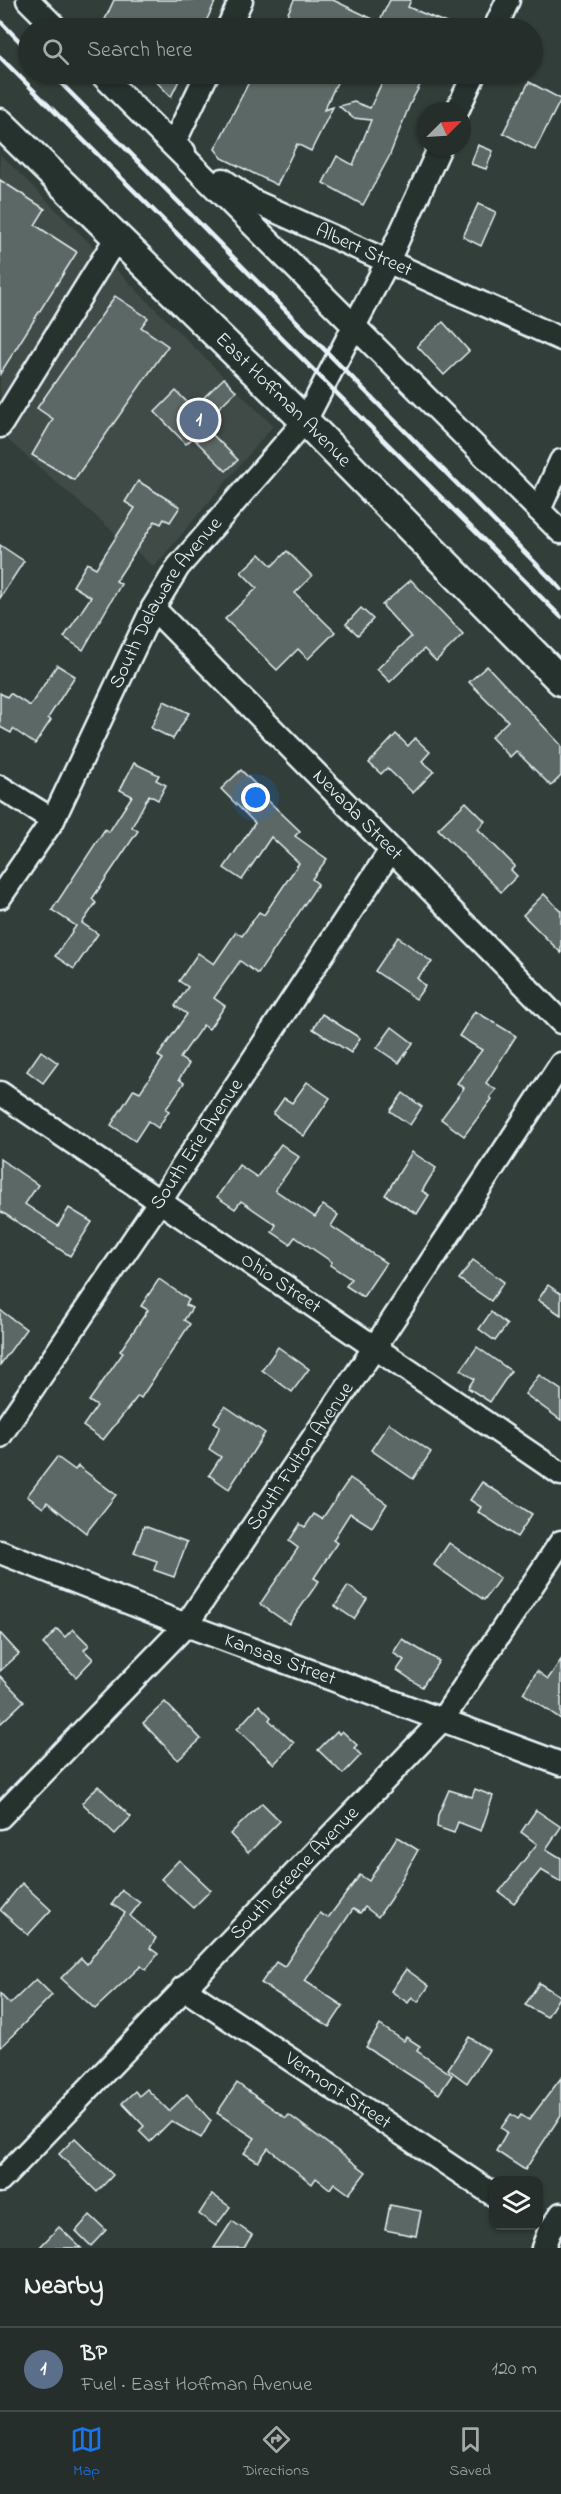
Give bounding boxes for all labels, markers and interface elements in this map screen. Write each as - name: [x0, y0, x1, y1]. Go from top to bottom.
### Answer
- search box: [18, 18, 543, 84]
- icon: search: [39, 35, 72, 68]
- text: Search here: [87, 35, 192, 67]
- north arrow: [417, 102, 471, 156]
- street label: Albert Street: [311, 216, 417, 285]
- street label: East Hoffman Avenue: [208, 326, 358, 474]
- pin: 1: [180, 398, 218, 442]
- street label: South Delaware Avenue: [102, 511, 230, 694]
- street label: Nevada Street: [305, 763, 409, 868]
- your location: [241, 783, 270, 812]
- street label: South Erie Avenue: [143, 1073, 251, 1216]
- street label: Ohio Street: [234, 1246, 327, 1321]
- street label: South Fulton Avenue: [240, 1376, 361, 1537]
- street label: Kansas Street: [220, 1626, 340, 1694]
- street label: South Greene Avenue: [223, 1800, 366, 1947]
- street label: Vermont Street: [278, 2044, 397, 2137]
- map controls: [489, 2176, 543, 2230]
- button: layers: [489, 2176, 543, 2230]
- text: Nearby: [24, 2268, 103, 2306]
- text: BP: [81, 2339, 107, 2371]
- text: 1: [40, 2355, 47, 2384]
- text: 120 m: [492, 2355, 537, 2384]
- text: Fuel · East Hoffman Avenue: [81, 2371, 312, 2400]
- tab: Map: [70, 2423, 103, 2483]
- tab: Directions: [243, 2423, 309, 2483]
- tab: Saved: [449, 2423, 491, 2483]

